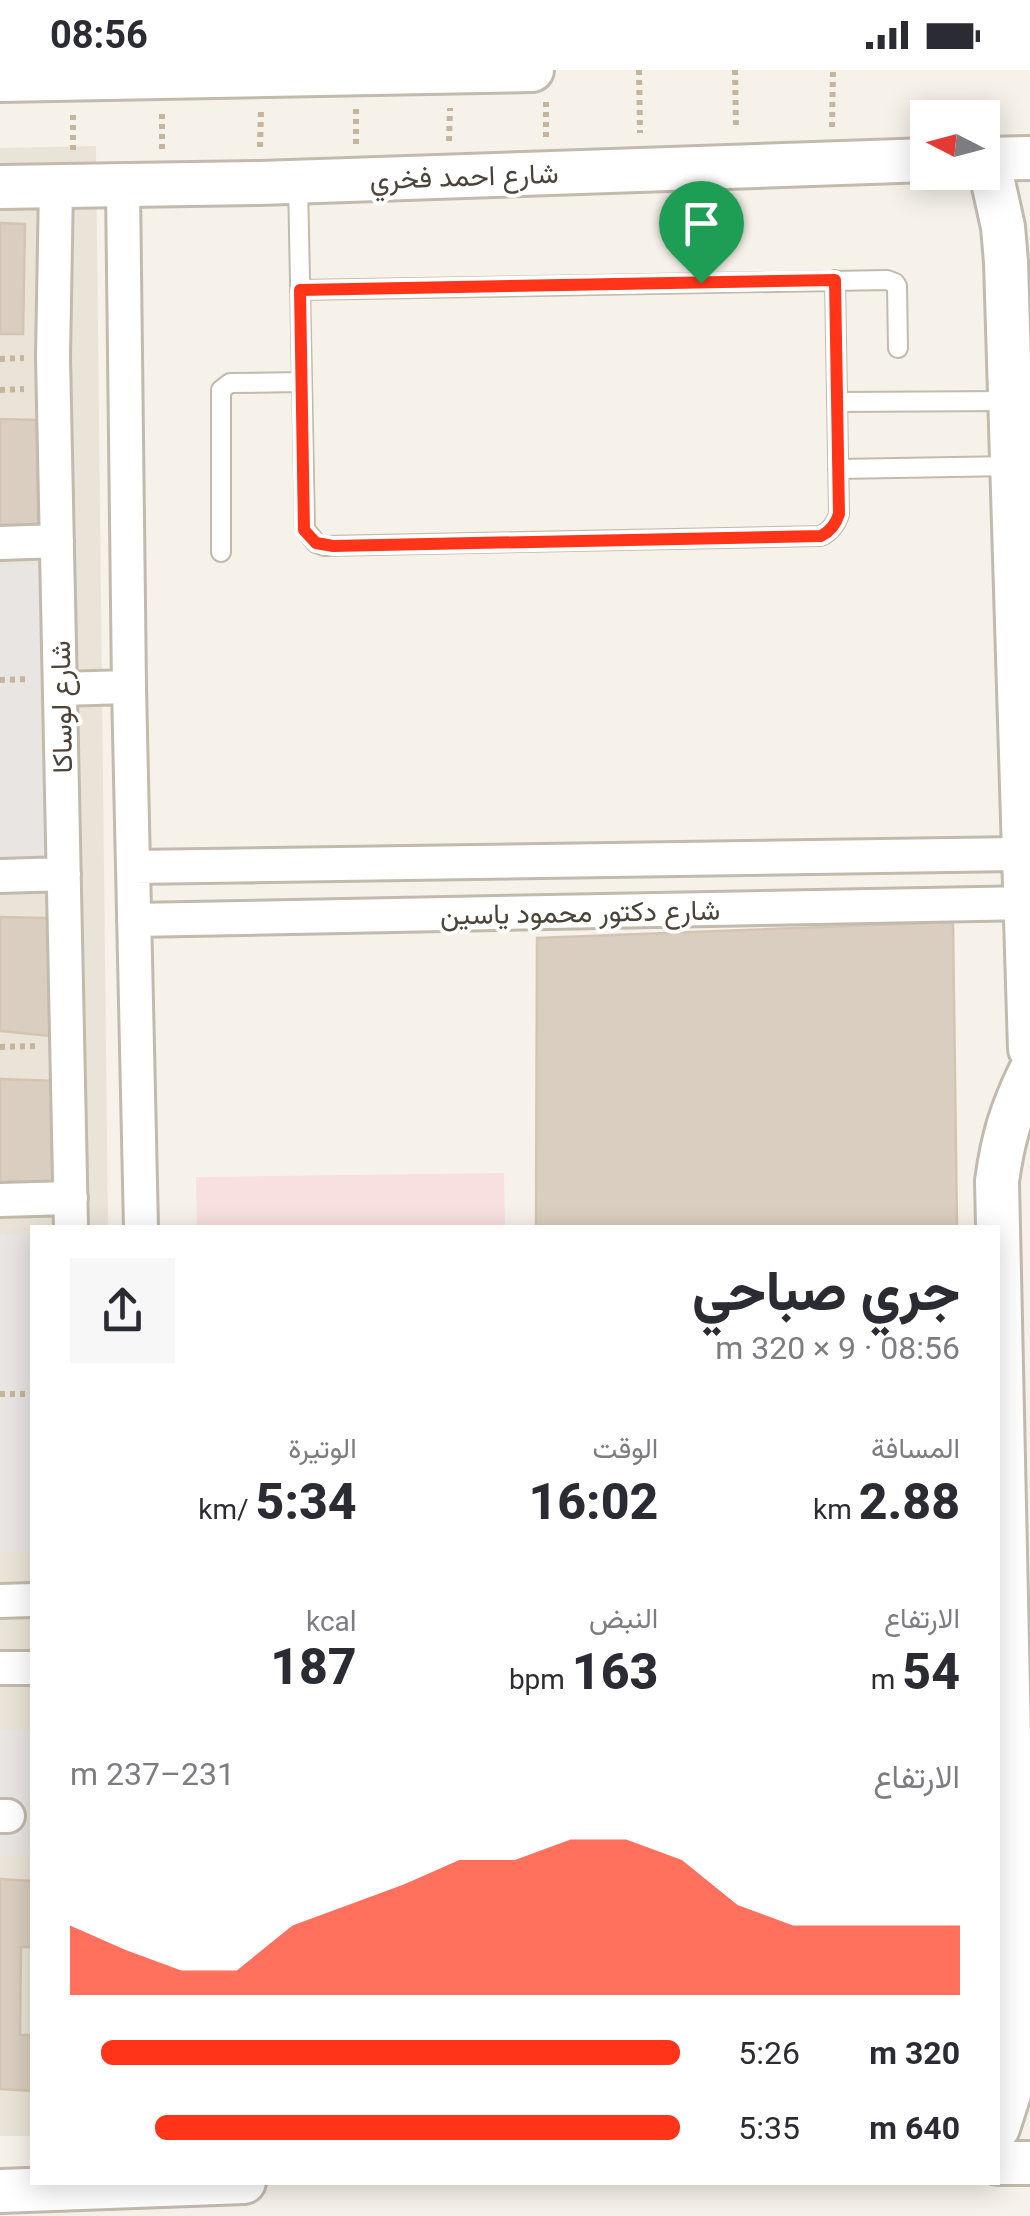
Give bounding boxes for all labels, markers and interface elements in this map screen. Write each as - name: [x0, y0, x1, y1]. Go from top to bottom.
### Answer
- text: 08:56: [50, 13, 148, 57]
- north arrow: [910, 100, 1000, 190]
- map controls: [910, 100, 1000, 190]
- street label: شارع احمد فخري: [369, 157, 559, 202]
- pin: [659, 181, 744, 284]
- icon: arrive: [674, 196, 729, 251]
- street label: شارع لوساكا: [44, 640, 81, 774]
- street label: شارع دكتور محمود ياسين: [440, 894, 720, 933]
- button: share: [70, 1258, 175, 1363]
- text: جري صباحي: [692, 1259, 960, 1323]
- text: 08:56 · 9 × 320 m: [715, 1329, 960, 1367]
- text: الوتيرة: [288, 1432, 357, 1465]
- text: الوقت: [593, 1432, 658, 1465]
- text: المسافة: [871, 1432, 960, 1465]
- text: 5:34: [256, 1473, 357, 1531]
- text: 16:02: [528, 1473, 658, 1531]
- text: 2.88: [859, 1473, 960, 1531]
- text: /km: [198, 1493, 256, 1526]
- text: km: [813, 1493, 859, 1526]
- text: النبض: [589, 1602, 658, 1635]
- text: الارتفاع: [884, 1602, 960, 1635]
- text: kcal: [306, 1605, 357, 1638]
- text: 187: [270, 1638, 357, 1696]
- text: 163: [572, 1643, 658, 1701]
- text: 54: [902, 1643, 960, 1701]
- text: bpm: [509, 1663, 572, 1696]
- text: m: [871, 1663, 902, 1696]
- text: 231–237 m: [70, 1755, 235, 1793]
- text: الارتفاع: [873, 1758, 960, 1796]
- text: 5:26: [738, 2034, 800, 2072]
- text: 320 m: [869, 2034, 960, 2072]
- text: 5:35: [738, 2109, 800, 2147]
- text: 640 m: [869, 2109, 960, 2147]

